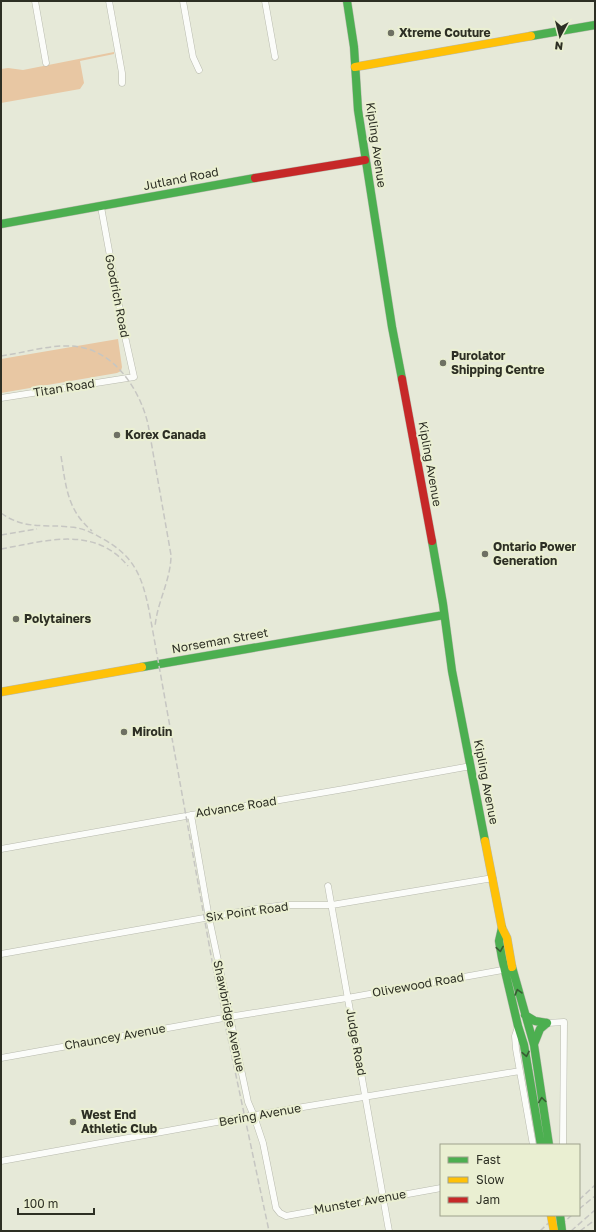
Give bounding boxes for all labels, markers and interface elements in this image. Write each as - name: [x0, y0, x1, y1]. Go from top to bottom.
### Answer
- north arrow: [540, 16, 580, 56]
- place label: Xtreme Couture: [399, 25, 491, 40]
- marker: Xtreme Couture: [386, 28, 396, 38]
- text: N: [554, 39, 564, 53]
- street label: Kipling Avenue: [363, 101, 390, 189]
- street label: Jutland Road: [142, 164, 220, 193]
- street label: Goodrich Road: [102, 253, 133, 339]
- place label: Purolator Shipping Centre: [451, 348, 545, 377]
- marker: Purolator Shipping Centre: [438, 358, 448, 368]
- street label: Titan Road: [32, 375, 96, 400]
- street label: Kipling Avenue: [416, 420, 445, 508]
- place label: Korex Canada: [125, 427, 206, 442]
- marker: Korex Canada: [112, 430, 122, 440]
- place label: Ontario Power Generation: [493, 539, 576, 568]
- marker: Ontario Power Generation: [480, 549, 490, 559]
- place label: Polytainers: [24, 611, 91, 626]
- marker: Polytainers: [11, 614, 21, 624]
- street label: Norseman Street: [171, 625, 269, 656]
- place label: Mirolin: [132, 724, 172, 739]
- marker: Mirolin: [119, 727, 129, 737]
- street label: Kipling Avenue: [471, 738, 502, 826]
- street label: Advance Road: [194, 793, 277, 820]
- street label: Six Point Road: [205, 898, 289, 925]
- one-way arrow: [495, 946, 504, 952]
- street label: Shawbridge Avenue: [210, 959, 249, 1073]
- street label: Olivewood Road: [371, 969, 465, 1000]
- one-way arrow: [514, 989, 523, 996]
- street label: Judge Road: [343, 1007, 370, 1077]
- street label: Chauncey Avenue: [63, 1020, 167, 1053]
- one-way arrow: [521, 1051, 529, 1057]
- one-way arrow: [538, 1097, 547, 1103]
- street label: Bering Avenue: [218, 1100, 302, 1129]
- place label: West End Athletic Club: [81, 1107, 158, 1136]
- marker: West End Athletic Club: [68, 1117, 78, 1127]
- legend: [440, 1144, 580, 1216]
- text: Fast: [476, 1152, 501, 1167]
- text: Slow: [476, 1172, 504, 1187]
- street label: Munster Avenue: [313, 1186, 407, 1217]
- scale bar: [18, 1190, 94, 1216]
- text: Jam: [476, 1192, 500, 1207]
- text: 100 m: [24, 1196, 58, 1211]

